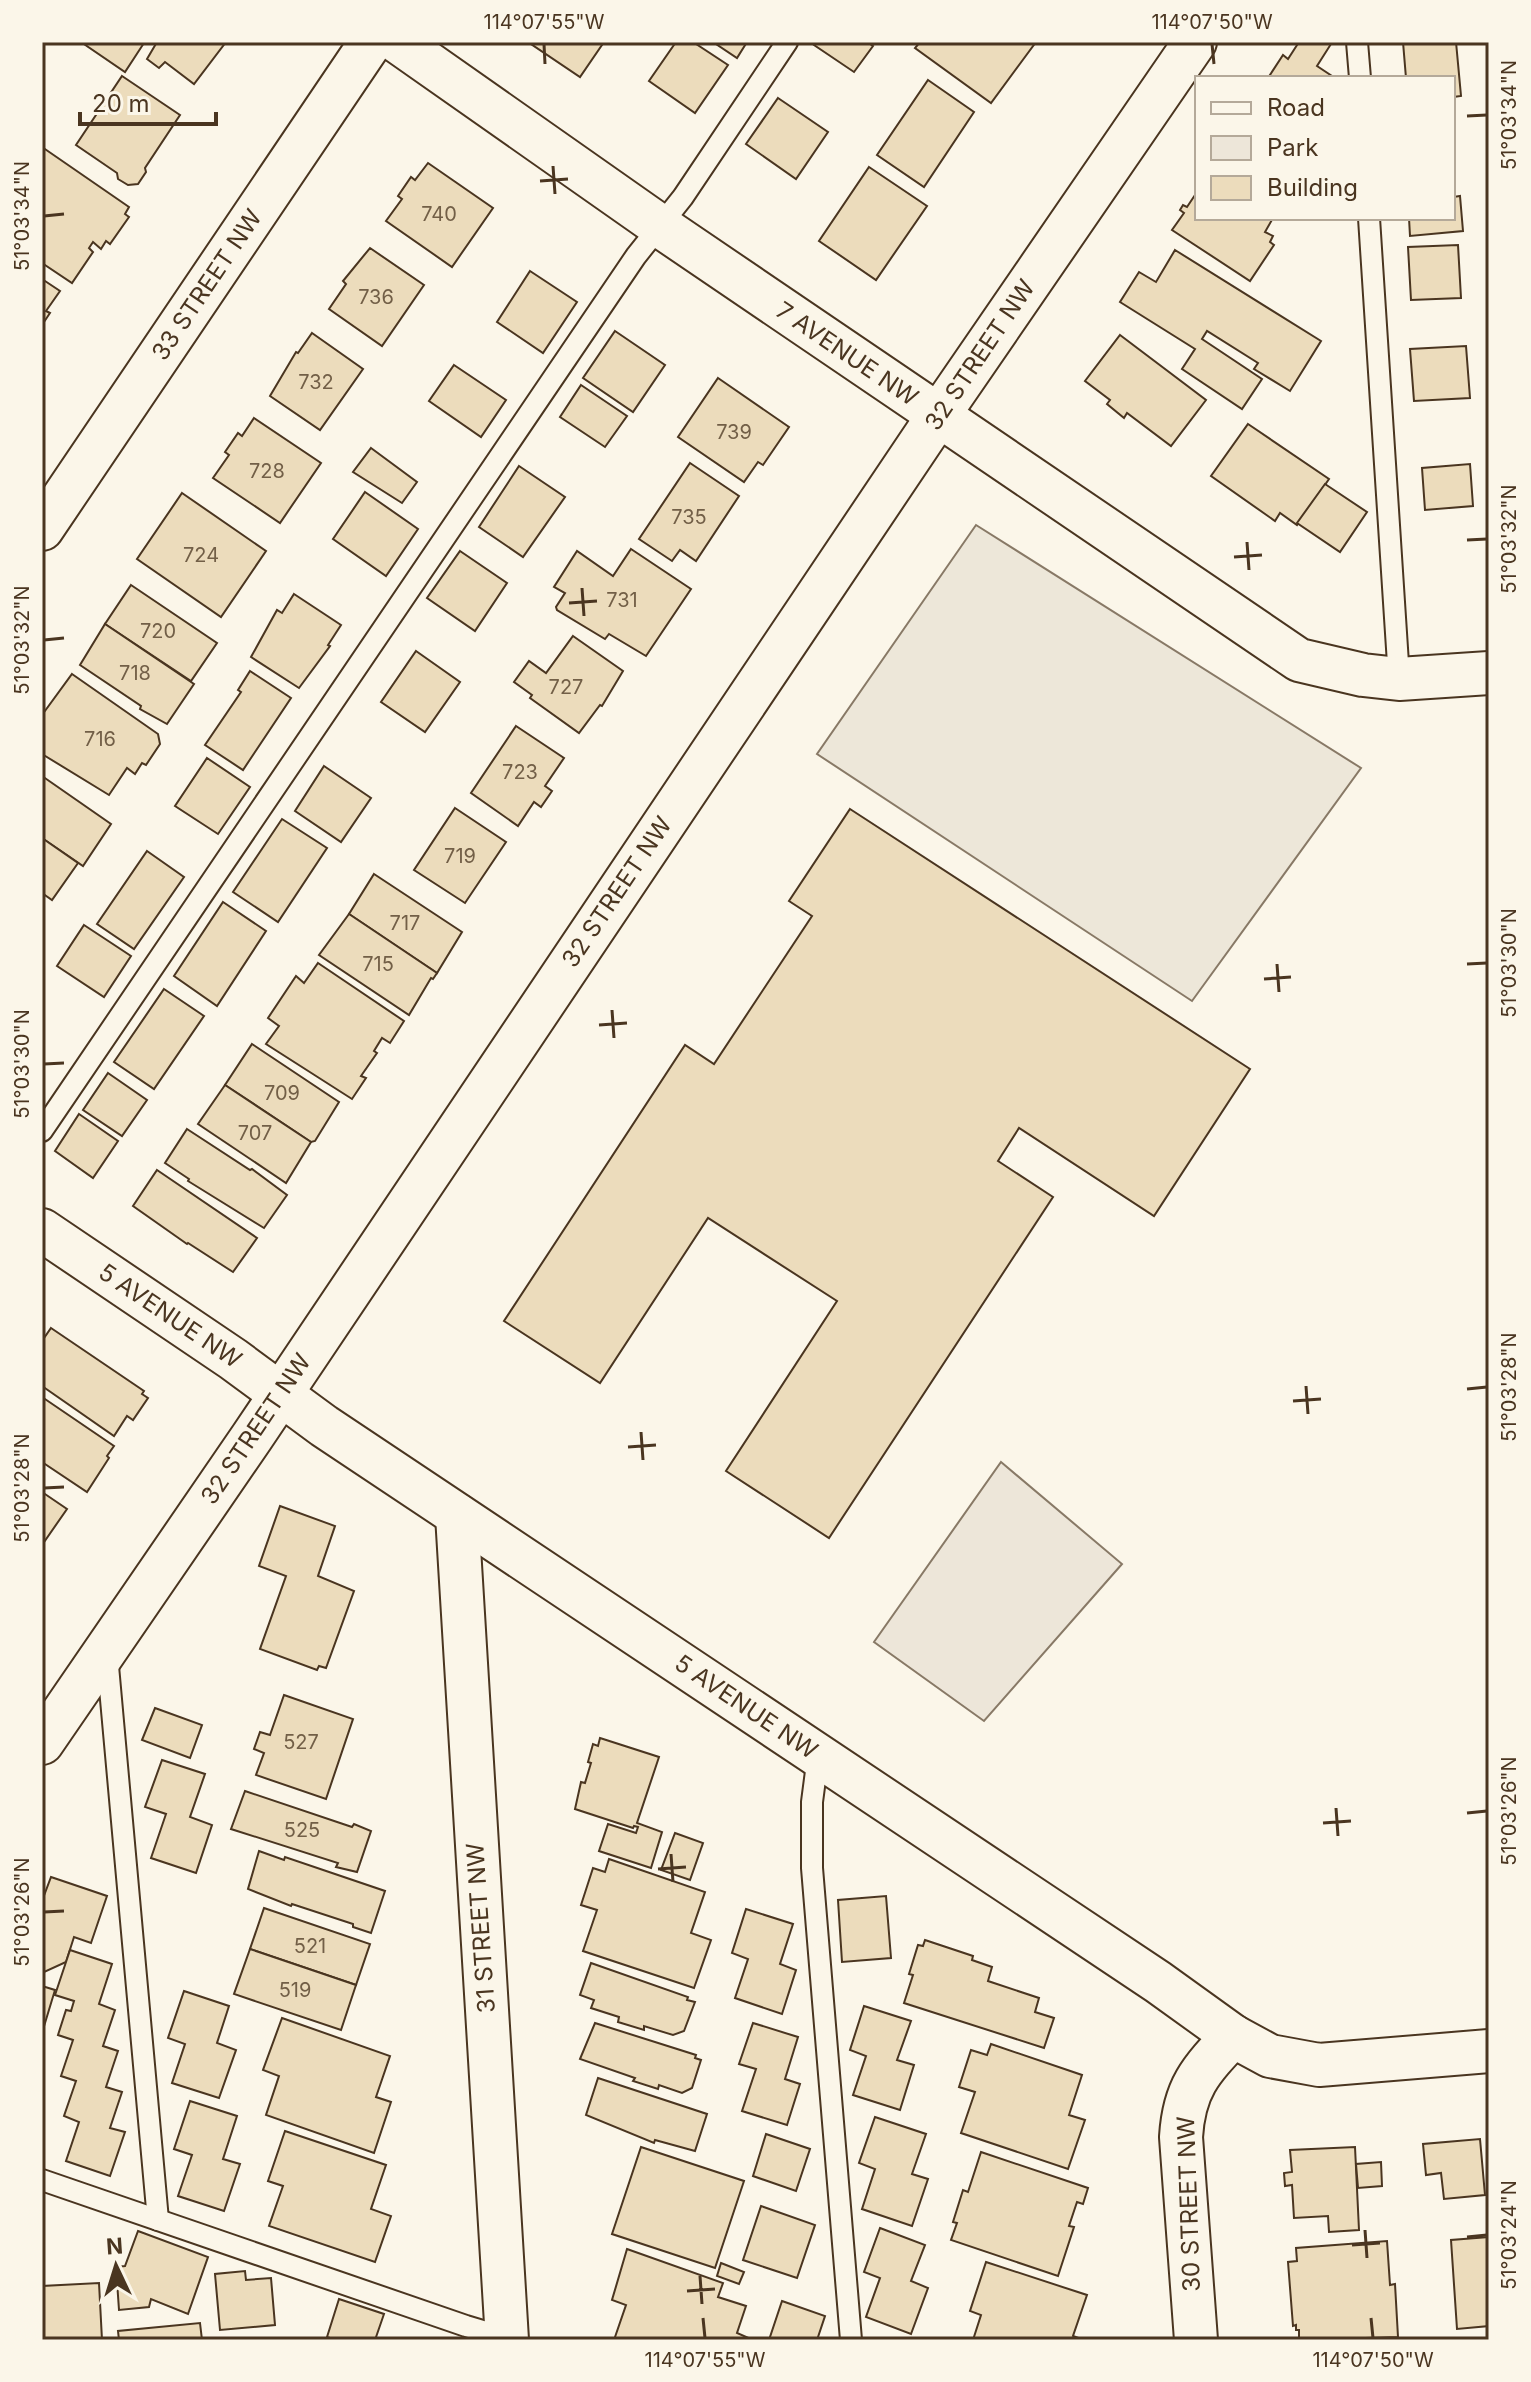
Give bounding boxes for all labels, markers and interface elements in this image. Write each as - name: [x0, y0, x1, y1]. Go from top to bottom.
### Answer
- text: 114°07'55"W: [484, 10, 605, 34]
- text: 114°07'50"W: [1151, 10, 1273, 34]
- text: 51°03'34"N: [1497, 60, 1521, 170]
- scale bar: [80, 76, 216, 126]
- legend: [1195, 76, 1455, 220]
- text: 20 m: [92, 89, 150, 118]
- text: Road: [1267, 93, 1325, 122]
- text: Park: [1267, 133, 1318, 162]
- text: 51°03'34"N: [10, 161, 34, 271]
- text: Building: [1267, 173, 1358, 202]
- house number: 740: [421, 202, 457, 226]
- street label: 33 STREET NW: [145, 204, 268, 366]
- street label: 32 STREET NW: [919, 274, 1041, 436]
- house number: 736: [358, 285, 394, 309]
- street label: 7 AVENUE NW: [771, 295, 924, 412]
- house number: 732: [298, 370, 334, 394]
- house number: 739: [716, 420, 752, 444]
- house number: 728: [249, 459, 285, 483]
- text: 51°03'32"N: [1497, 484, 1521, 594]
- house number: 735: [671, 505, 707, 529]
- house number: 724: [183, 543, 219, 567]
- text: 51°03'32"N: [10, 585, 34, 695]
- house number: 731: [606, 588, 638, 612]
- house number: 720: [140, 619, 176, 643]
- house number: 718: [119, 661, 151, 685]
- house number: 727: [549, 675, 583, 699]
- house number: 716: [84, 727, 116, 751]
- house number: 723: [502, 760, 538, 784]
- street label: 32 STREET NW: [556, 811, 678, 973]
- house number: 719: [444, 844, 476, 868]
- text: 51°03'30"N: [1497, 908, 1521, 1018]
- house number: 717: [390, 911, 420, 935]
- house number: 715: [362, 952, 394, 976]
- text: 51°03'30"N: [10, 1009, 34, 1119]
- house number: 709: [264, 1081, 300, 1105]
- house number: 707: [238, 1121, 272, 1145]
- street label: 5 AVENUE NW: [93, 1257, 248, 1374]
- text: 51°03'28"N: [1497, 1332, 1521, 1442]
- street label: 32 STREET NW: [195, 1348, 317, 1510]
- text: 51°03'28"N: [10, 1433, 34, 1543]
- street label: 5 AVENUE NW: [669, 1648, 824, 1765]
- house number: 527: [283, 1730, 319, 1754]
- text: 51°03'26"N: [1497, 1756, 1521, 1866]
- house number: 525: [284, 1818, 320, 1842]
- street label: 31 STREET NW: [460, 1842, 501, 2014]
- text: 51°03'26"N: [10, 1857, 34, 1967]
- house number: 521: [294, 1934, 326, 1958]
- house number: 519: [279, 1978, 311, 2002]
- street label: 30 STREET NW: [1171, 2115, 1206, 2292]
- text: 51°03'24"N: [1497, 2180, 1521, 2290]
- north arrow: [76, 2226, 156, 2306]
- text: N: [105, 2232, 124, 2260]
- text: 114°07'55"W: [645, 2348, 766, 2372]
- text: 114°07'50"W: [1312, 2348, 1434, 2372]

